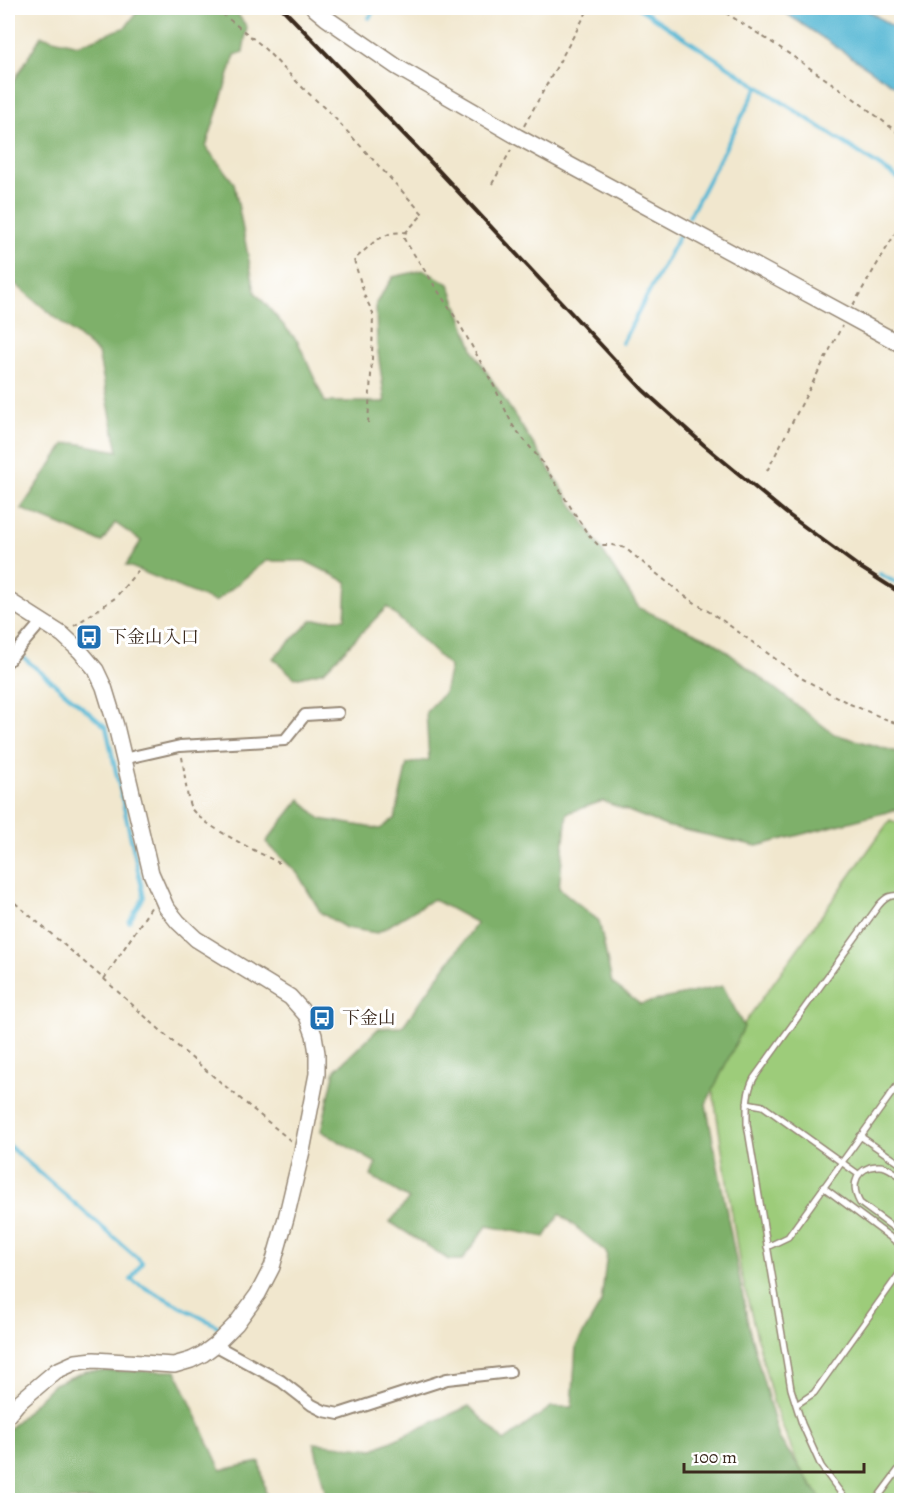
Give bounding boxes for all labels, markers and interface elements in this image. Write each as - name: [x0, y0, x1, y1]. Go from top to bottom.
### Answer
- bus stop icon: 下金山入口: [74, 622, 104, 652]
- place label: 下金山入口: [109, 625, 199, 649]
- bus stop icon: 下金山: [307, 1003, 337, 1033]
- place label: 下金山: [342, 1006, 396, 1030]
- scale bar: [684, 1436, 864, 1474]
- text: 100 m: [693, 1445, 737, 1469]

